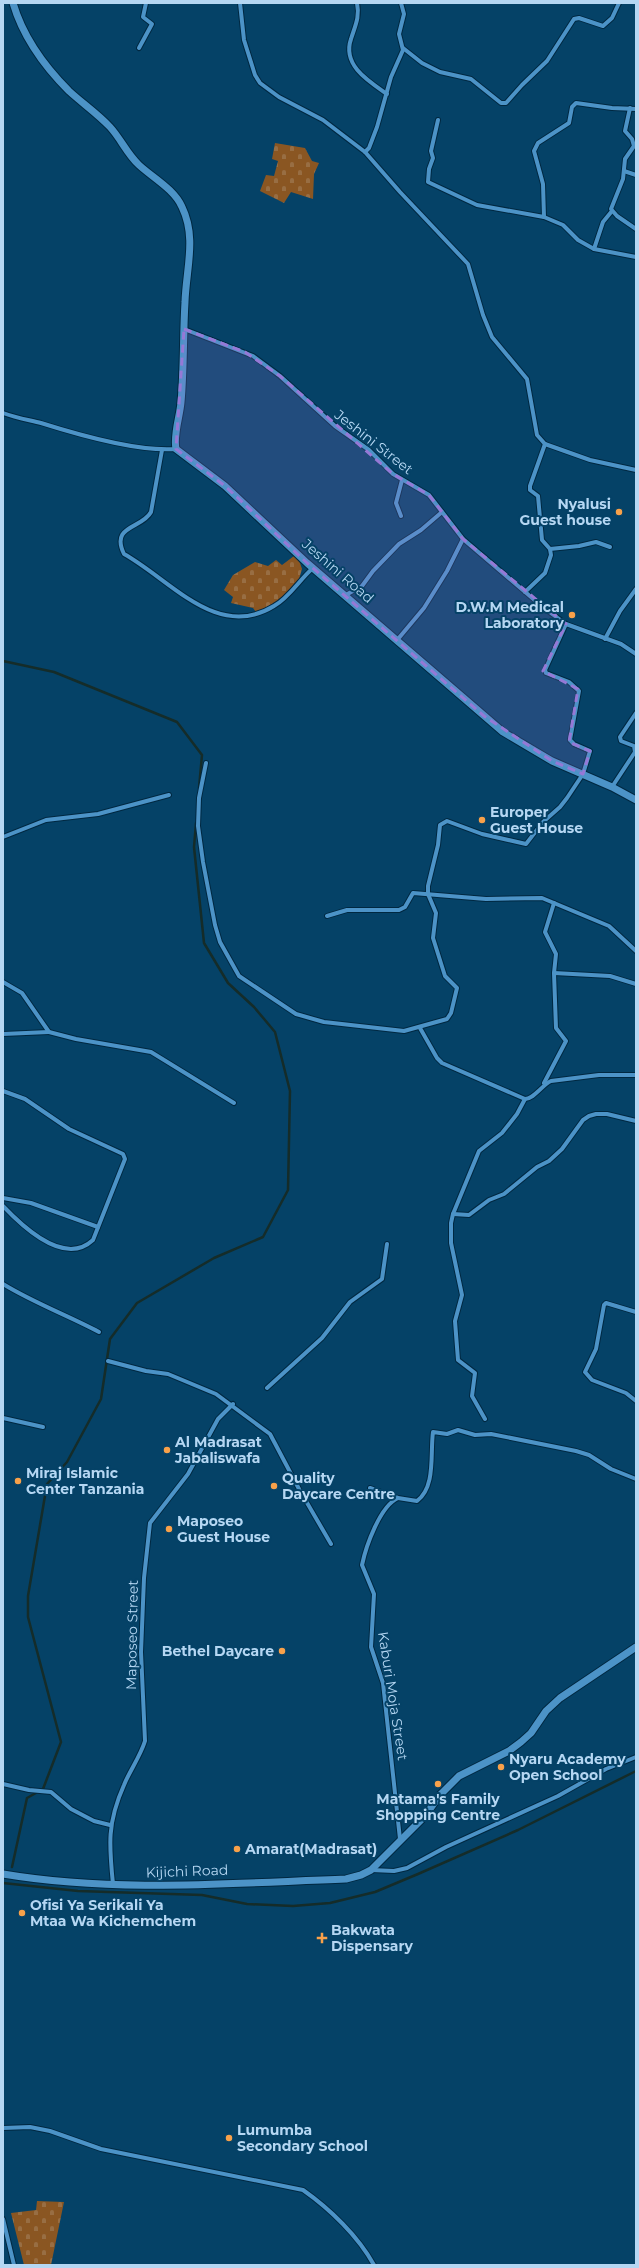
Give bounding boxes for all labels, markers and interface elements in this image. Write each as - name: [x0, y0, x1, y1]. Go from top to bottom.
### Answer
- street label: Jeshini Street: [330, 405, 417, 478]
- place label: Nyalusi Guest house: [519, 495, 611, 529]
- marker: Nyalusi Guest house: [614, 507, 624, 517]
- street label: Jeshini Road: [298, 534, 378, 607]
- place label: D.W.M Medical Laboratory: [456, 598, 565, 632]
- marker: D.W.M Medical Laboratory: [567, 610, 577, 620]
- place label: Europer Guest House: [490, 803, 583, 837]
- marker: Europer Guest House: [477, 815, 487, 825]
- place label: Al Madrasat Jabaliswafa: [174, 1433, 262, 1467]
- marker: Al Madrasat Jabaliswafa: [162, 1445, 172, 1455]
- place label: Miraj Islamic Center Tanzania: [26, 1464, 144, 1498]
- place label: Quality Daycare Centre: [282, 1469, 395, 1503]
- marker: Miraj Islamic Center Tanzania: [13, 1476, 23, 1486]
- marker: Quality Daycare Centre: [269, 1481, 279, 1491]
- place label: Maposeo Guest House: [177, 1512, 270, 1546]
- marker: Maposeo Guest House: [164, 1524, 174, 1534]
- street label: Maposeo Street: [122, 1580, 142, 1690]
- street label: Kaburi Moja Street: [374, 1630, 412, 1762]
- place label: Bethel Daycare: [162, 1642, 274, 1660]
- marker: Bethel Daycare: [277, 1646, 287, 1656]
- place label: Nyaru Academy Open School: [509, 1750, 626, 1784]
- marker: Nyaru Academy Open School: [496, 1762, 506, 1772]
- marker: Matama's Family Shopping Centre: [433, 1779, 443, 1789]
- place label: Matama's Family Shopping Centre: [376, 1790, 500, 1824]
- place label: Amarat(Madrasat): [244, 1840, 377, 1858]
- marker: Amarat(Madrasat): [232, 1844, 242, 1854]
- street label: Kijichi Road: [145, 1861, 229, 1881]
- place label: Ofisi Ya Serikali Ya Mtaa Wa Kichemchem: [30, 1896, 196, 1930]
- marker: Ofisi Ya Serikali Ya Mtaa Wa Kichemchem: [17, 1908, 27, 1918]
- place label: Bakwata Dispensary: [331, 1921, 413, 1955]
- marker: Bakwata Dispensary: [316, 1932, 328, 1944]
- place label: Lumumba Secondary School: [237, 2121, 368, 2155]
- marker: Lumumba Secondary School: [224, 2133, 234, 2143]

